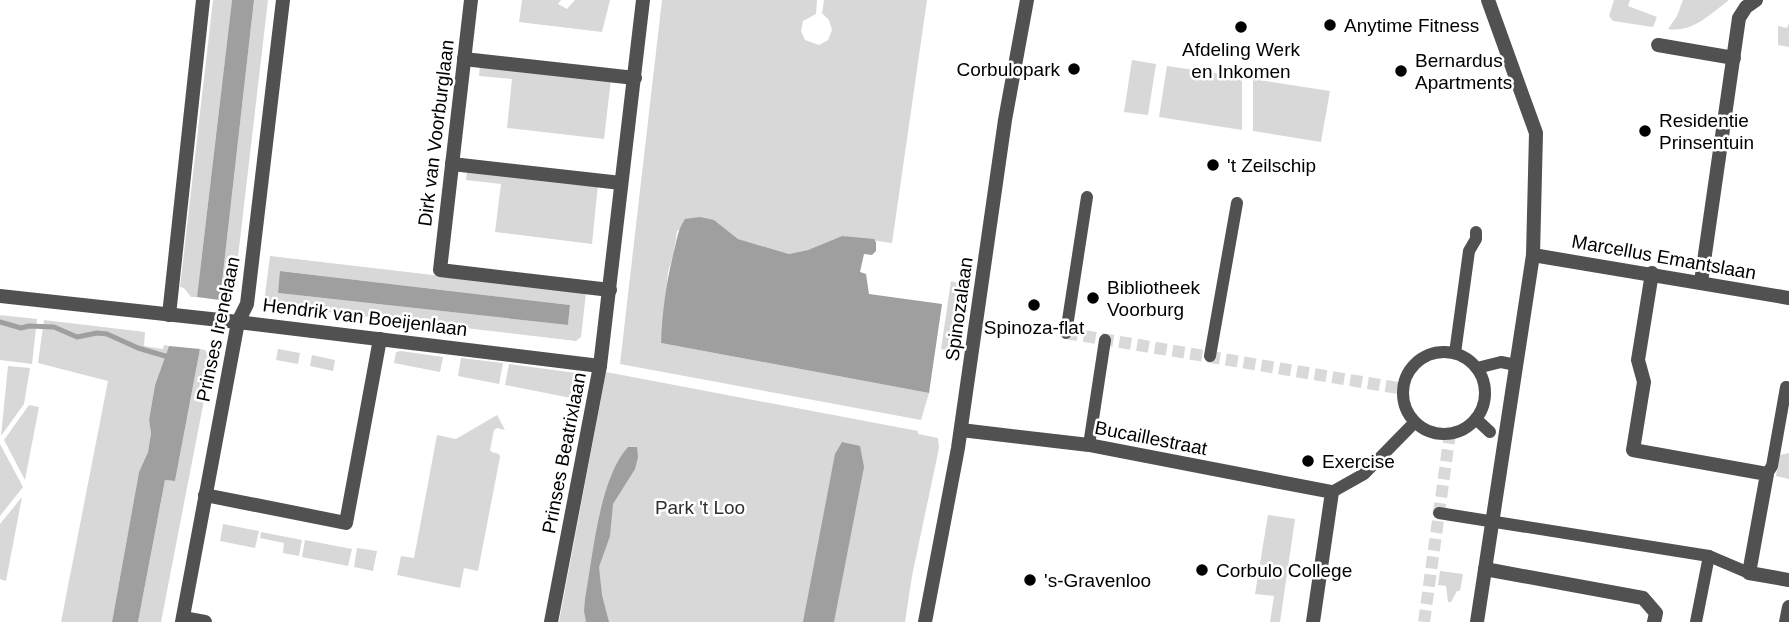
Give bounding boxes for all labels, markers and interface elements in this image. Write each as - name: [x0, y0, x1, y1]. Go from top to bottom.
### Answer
- place label: Anytime Fitness: [1344, 15, 1479, 36]
- marker: Anytime Fitness: [1322, 17, 1338, 33]
- marker: Afdeling Werk en Inkomen: [1233, 19, 1249, 35]
- street label: Dirk van Voorburglaan: [414, 38, 458, 228]
- place label: Afdeling Werk en Inkomen: [1182, 39, 1300, 82]
- place label: Bernardus Apartments: [1415, 50, 1512, 93]
- place label: Corbulopark: [957, 59, 1060, 80]
- marker: Corbulopark: [1066, 61, 1082, 77]
- marker: Bernardus Apartments: [1393, 63, 1409, 79]
- place label: Residentie Prinsentuin: [1659, 110, 1754, 153]
- marker: Residentie Prinsentuin: [1637, 123, 1653, 139]
- place label: 't Zeilschip: [1227, 155, 1316, 176]
- marker: 't Zeilschip: [1205, 157, 1221, 173]
- street label: Marcellus Emantslaan: [1570, 230, 1758, 284]
- street label: Prinses Irenelaan: [192, 254, 244, 404]
- street label: Spinozalaan: [941, 256, 977, 362]
- place label: Bibliotheek Voorburg: [1107, 277, 1200, 320]
- marker: Bibliotheek Voorburg: [1085, 290, 1101, 306]
- street label: Hendrik van Boeijenlaan: [262, 294, 468, 340]
- marker: Spinoza-flat: [1026, 297, 1042, 313]
- place label: Spinoza-flat: [984, 317, 1085, 338]
- street label: Prinses Beatrixlaan: [538, 371, 590, 535]
- street label: Bucaillestraat: [1093, 417, 1210, 459]
- place label: Exercise: [1322, 451, 1395, 472]
- marker: Exercise: [1300, 453, 1316, 469]
- park label: Park 't Loo: [655, 497, 745, 518]
- place label: Corbulo College: [1216, 560, 1352, 581]
- marker: Corbulo College: [1194, 562, 1210, 578]
- place label: 's-Gravenloo: [1044, 570, 1151, 591]
- marker: 's-Gravenloo: [1022, 572, 1038, 588]

